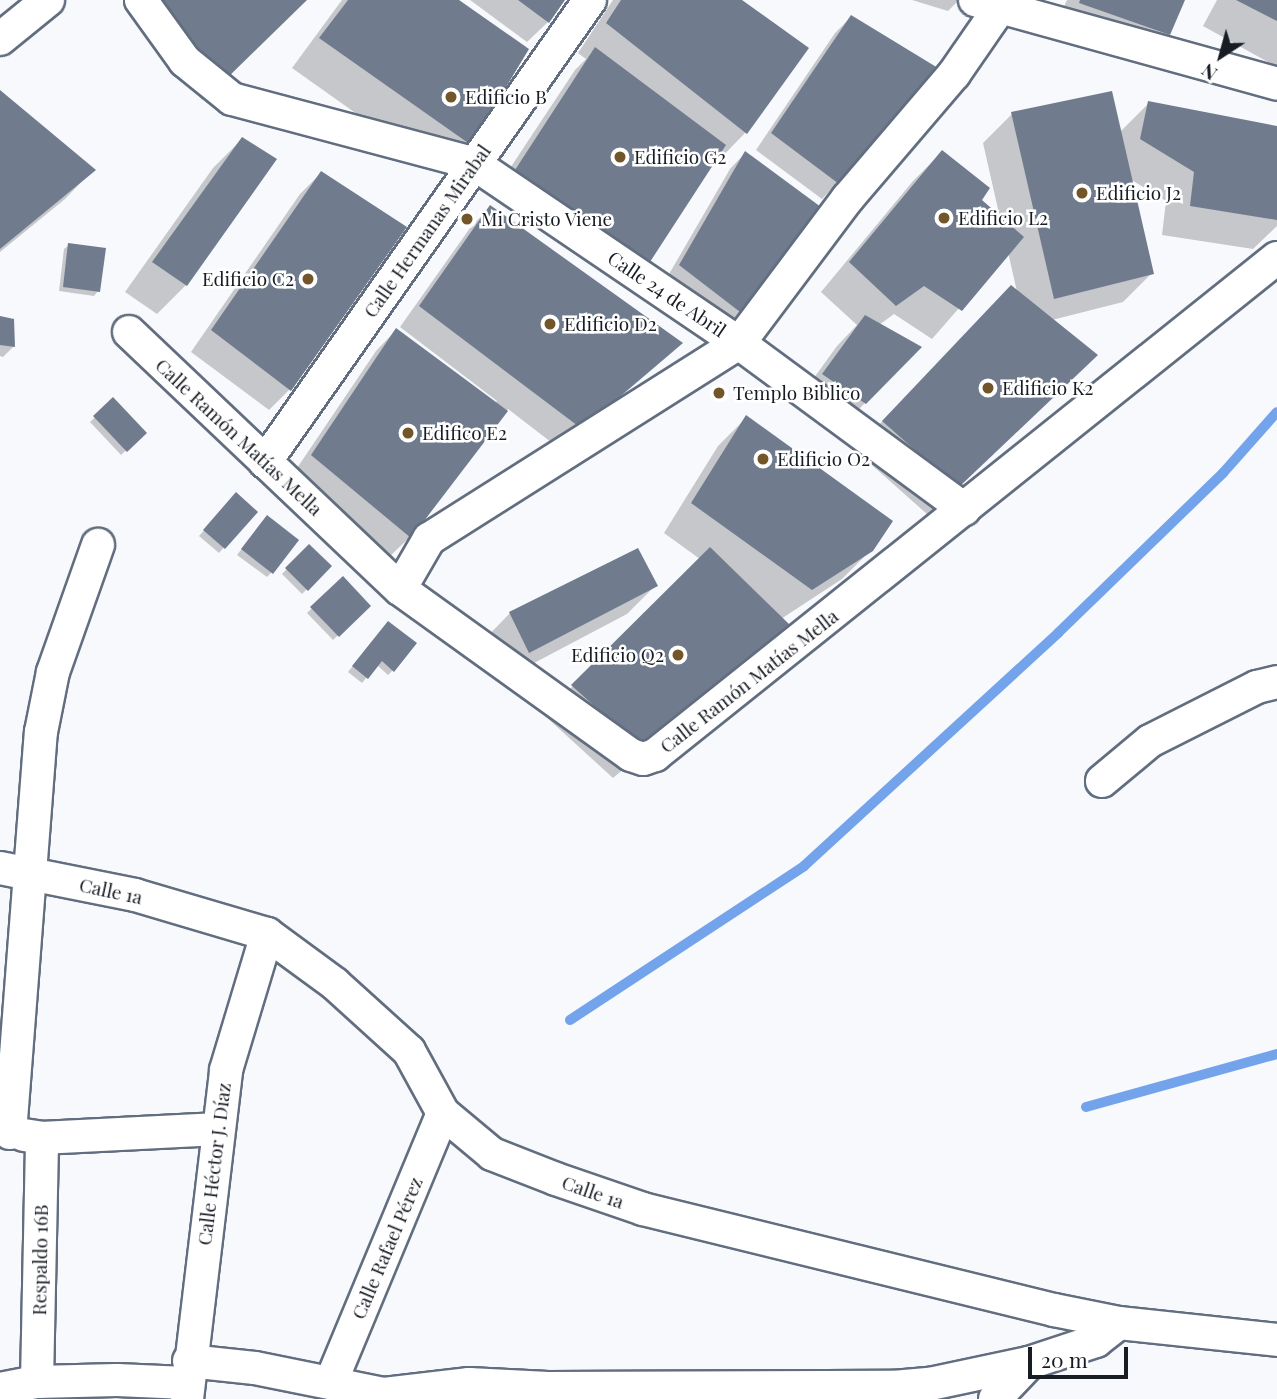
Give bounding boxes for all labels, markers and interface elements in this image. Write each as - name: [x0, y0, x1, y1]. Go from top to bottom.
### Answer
- north arrow: [1186, 21, 1256, 91]
- text: N: [1195, 58, 1222, 88]
- place label: Edificio B: [465, 86, 547, 108]
- marker: Edificio B: [443, 89, 459, 105]
- street label: Calle Hermanas Mirabal: [359, 140, 495, 322]
- place label: Edificio G2: [634, 146, 726, 168]
- marker: Edificio G2: [612, 149, 628, 165]
- place label: Edificio J2: [1096, 182, 1181, 204]
- marker: Edificio J2: [1074, 185, 1090, 201]
- place label: Edificio L2: [958, 207, 1048, 229]
- place label: Mi Cristo Viene: [481, 208, 613, 230]
- marker: Edificio L2: [936, 210, 952, 226]
- marker: Mi Cristo Viene: [459, 211, 475, 227]
- street label: Calle 24 de Abril: [603, 246, 731, 342]
- place label: Edificio C2: [202, 268, 294, 290]
- marker: Edificio C2: [300, 271, 316, 287]
- place label: Edificio D2: [564, 313, 657, 335]
- marker: Edificio D2: [542, 316, 558, 332]
- street label: Calle Ramón Matías Mella: [151, 354, 327, 520]
- place label: Edificio K2: [1002, 377, 1093, 399]
- marker: Edificio K2: [980, 380, 996, 396]
- place label: Templo Biblico: [733, 382, 860, 404]
- marker: Templo Biblico: [711, 385, 727, 401]
- place label: Edifico E2: [422, 422, 507, 444]
- marker: Edifico E2: [400, 425, 416, 441]
- place label: Edificio O2: [777, 448, 870, 470]
- marker: Edificio O2: [755, 451, 771, 467]
- street label: Calle Ramón Matías Mella: [655, 604, 843, 758]
- place label: Edificio Q2: [571, 644, 664, 666]
- marker: Edificio Q2: [670, 647, 686, 663]
- street label: Calle 1a: [77, 873, 145, 909]
- street label: Calle Héctor J. Díaz: [193, 1081, 235, 1247]
- street label: Calle 1a: [559, 1171, 627, 1213]
- street label: Calle Rafael Pérez: [347, 1174, 427, 1322]
- street label: Respaldo 16B: [28, 1204, 52, 1316]
- scale bar: [1032, 1332, 1132, 1376]
- text: 20 m: [1041, 1345, 1088, 1373]

